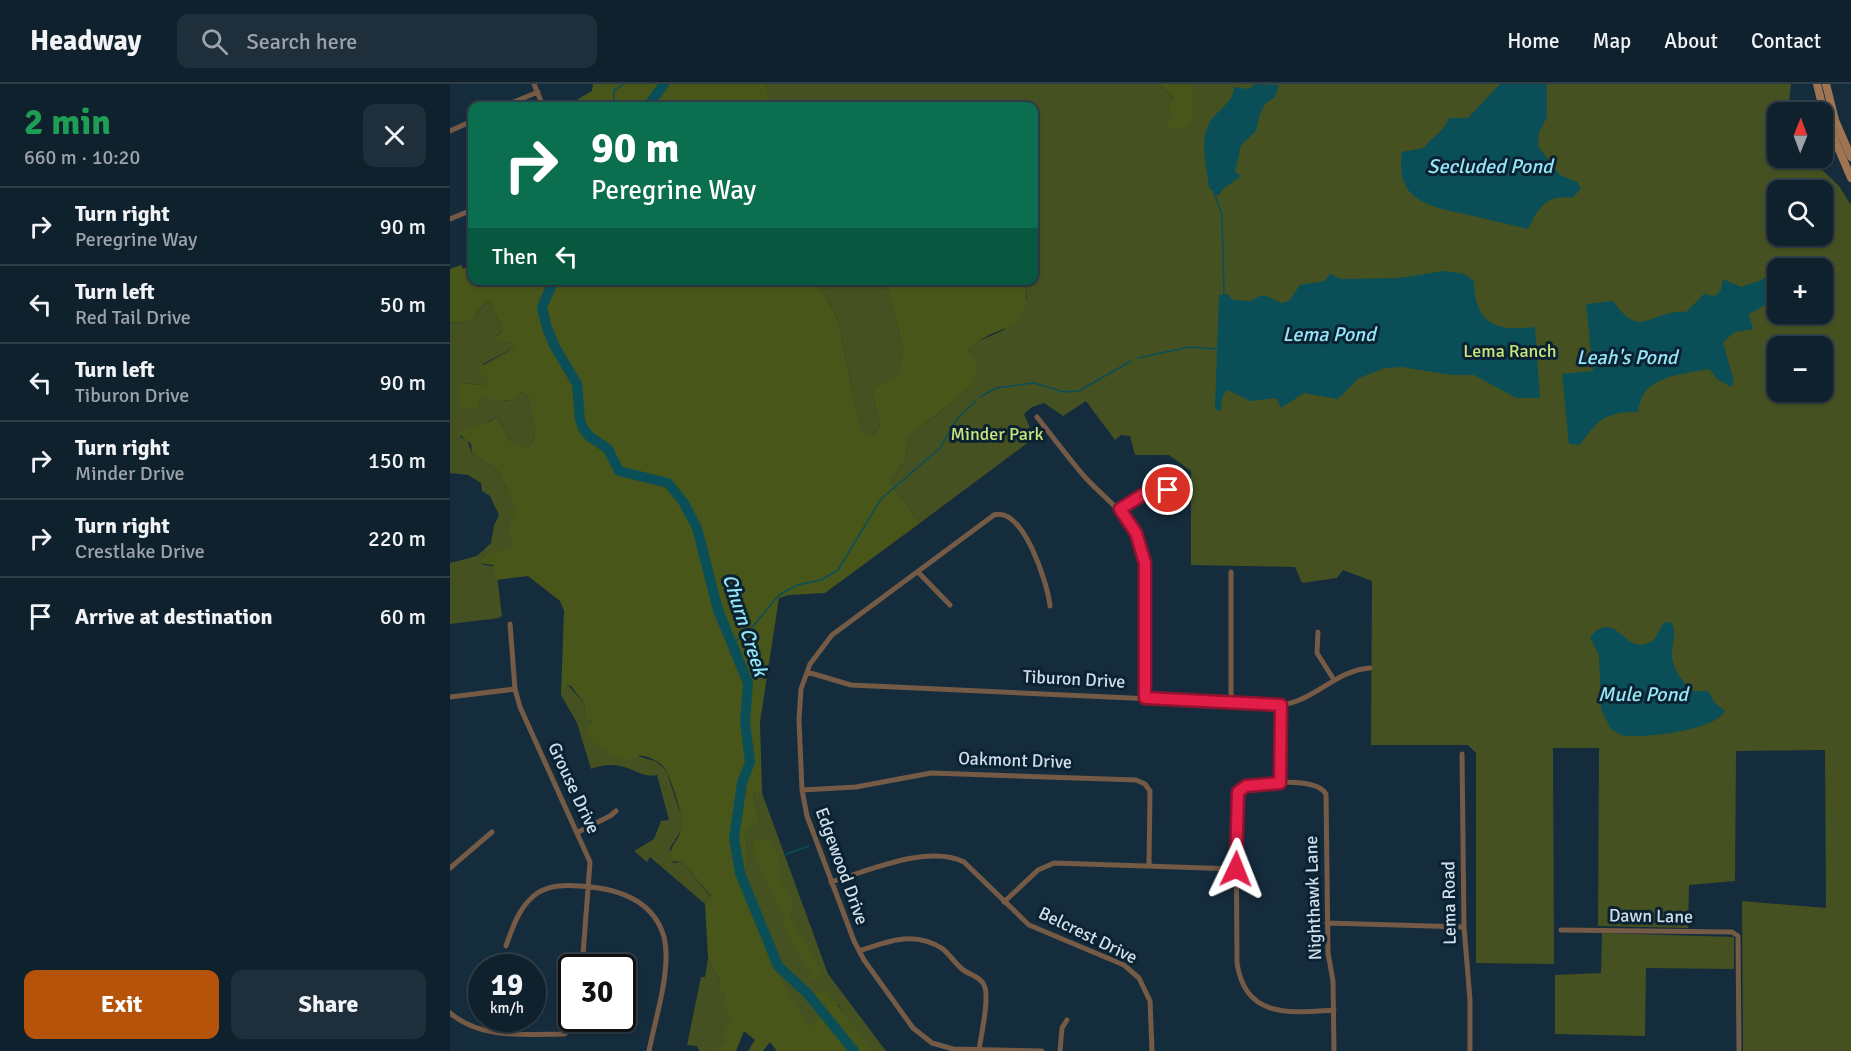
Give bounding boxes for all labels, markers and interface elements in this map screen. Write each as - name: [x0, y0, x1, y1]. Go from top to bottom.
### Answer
- search box: [177, 14, 597, 68]
- text: Headway: [30, 24, 141, 58]
- icon: search: [198, 25, 231, 58]
- text: Search here: [246, 28, 357, 55]
- text: Home: [1507, 28, 1560, 54]
- text: Map: [1593, 28, 1631, 54]
- text: About: [1664, 28, 1718, 54]
- text: Contact: [1751, 28, 1821, 54]
- text: 2 min: [24, 100, 111, 145]
- north arrow: [1767, 102, 1833, 168]
- map controls: [1767, 102, 1833, 402]
- button: close: [363, 104, 426, 167]
- text: 90 m: [591, 123, 680, 174]
- icon: right: [492, 126, 570, 204]
- text: 660 m · 10:20: [24, 145, 140, 170]
- water label: Secluded Pond: [1427, 154, 1555, 179]
- text: Peregrine Way: [591, 174, 756, 207]
- button: search: [1767, 180, 1833, 246]
- text: Turn right: [75, 200, 170, 227]
- icon: right: [24, 210, 57, 243]
- text: 90 m: [380, 213, 426, 240]
- text: Peregrine Way: [75, 227, 197, 252]
- icon: left: [550, 240, 583, 273]
- text: Then: [492, 243, 538, 270]
- button: +: [1767, 258, 1833, 324]
- text: Turn left: [75, 278, 155, 305]
- icon: left: [24, 288, 57, 321]
- text: 50 m: [380, 291, 426, 318]
- text: Red Tail Drive: [75, 305, 191, 330]
- water label: Lema Pond: [1282, 322, 1378, 347]
- button: −: [1767, 336, 1833, 402]
- park label: Lema Ranch: [1463, 340, 1557, 362]
- water label: Leah's Pond: [1577, 345, 1680, 370]
- text: Turn left: [75, 356, 155, 383]
- icon: left: [24, 366, 57, 399]
- text: 90 m: [380, 369, 426, 396]
- text: Tiburon Drive: [75, 383, 189, 408]
- park label: Minder Park: [951, 423, 1043, 445]
- text: Turn right: [75, 434, 170, 461]
- icon: right: [24, 444, 57, 477]
- text: 150 m: [368, 447, 426, 474]
- text: Minder Drive: [75, 461, 185, 486]
- pin: [1142, 464, 1193, 515]
- icon: arrive: [1151, 473, 1184, 506]
- text: Turn right: [75, 512, 170, 539]
- icon: right: [24, 522, 57, 555]
- text: 220 m: [368, 525, 426, 552]
- text: Crestlake Drive: [75, 539, 205, 564]
- water label: Churn Creek: [717, 571, 774, 681]
- icon: arrive: [24, 600, 57, 633]
- text: Arrive at destination: [75, 603, 272, 630]
- text: 60 m: [380, 603, 426, 630]
- street label: Tiburon Drive: [1022, 665, 1126, 693]
- water label: Mule Pond: [1598, 682, 1690, 707]
- street label: Grouse Drive: [543, 739, 605, 837]
- street label: Oakmont Drive: [958, 747, 1072, 773]
- street label: Edgewood Drive: [811, 804, 873, 928]
- street label: Nighthawk Lane: [1300, 835, 1326, 961]
- position arrow: [1204, 837, 1268, 901]
- street label: Lema Road: [1437, 861, 1461, 945]
- street label: Belcrest Drive: [1035, 902, 1141, 968]
- street label: Dawn Lane: [1609, 904, 1693, 928]
- speed limit sign: 30: [558, 954, 636, 1032]
- text: 19: [491, 967, 523, 1004]
- button: Exit: [24, 970, 219, 1039]
- button: Share: [231, 970, 426, 1039]
- text: km/h: [490, 999, 524, 1017]

